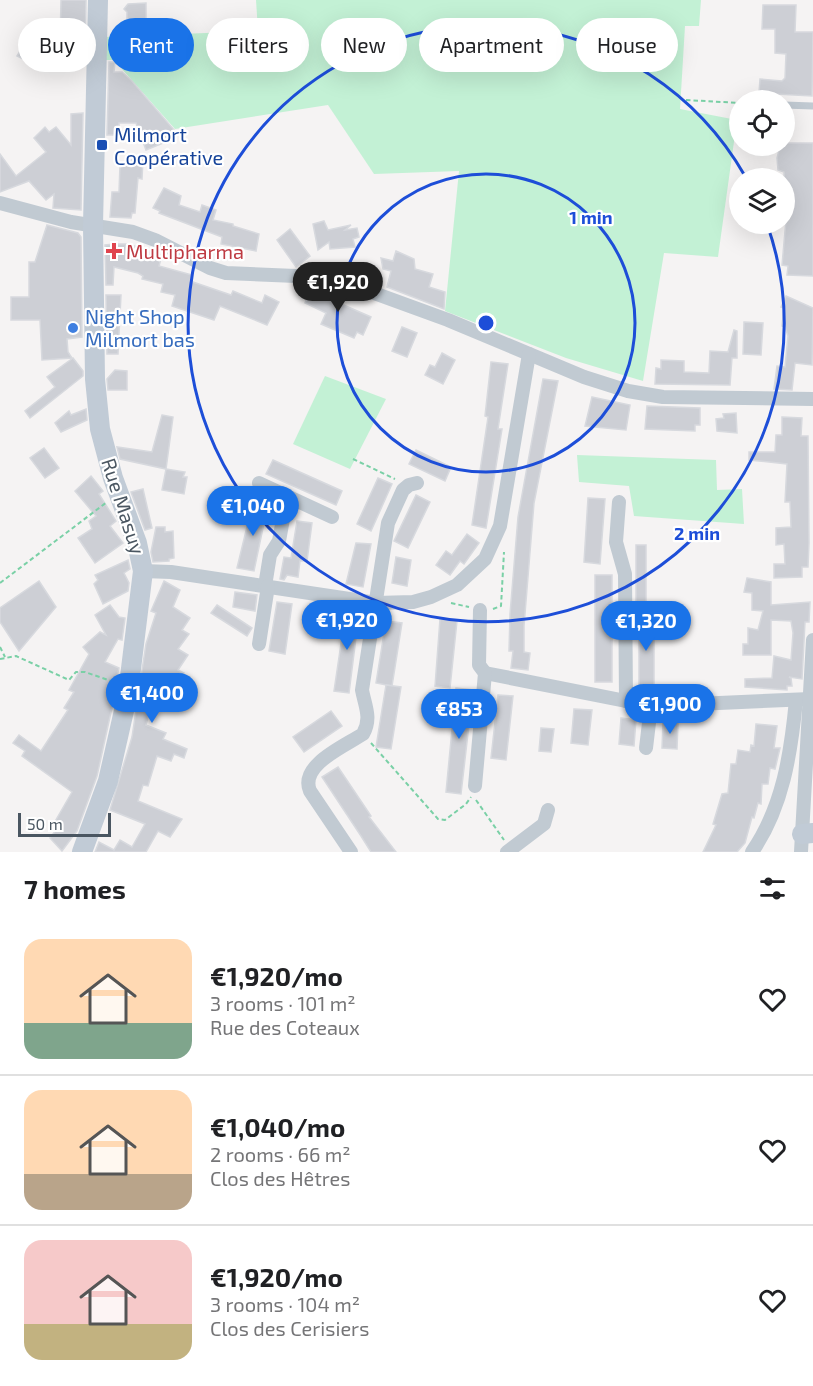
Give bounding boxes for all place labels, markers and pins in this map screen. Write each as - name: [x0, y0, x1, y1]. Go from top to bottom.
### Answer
- place label: Milmort Coopérative: [114, 122, 223, 169]
- marker: Milmort Coopérative: [95, 138, 109, 152]
- place label: Multipharma: [126, 239, 244, 263]
- marker: Multipharma: [107, 244, 121, 258]
- pin: €1,920: [289, 262, 387, 313]
- place label: Night Shop Milmort bas: [85, 304, 195, 351]
- centre of rings: [476, 313, 496, 333]
- marker: Night Shop Milmort bas: [66, 321, 80, 335]
- pin: €1,040: [204, 486, 302, 537]
- pin: €1,920: [298, 600, 396, 651]
- pin: €1,320: [597, 601, 695, 652]
- pin: €1,400: [103, 673, 201, 724]
- pin: €1,900: [621, 684, 719, 735]
- pin: €853: [423, 689, 495, 740]

